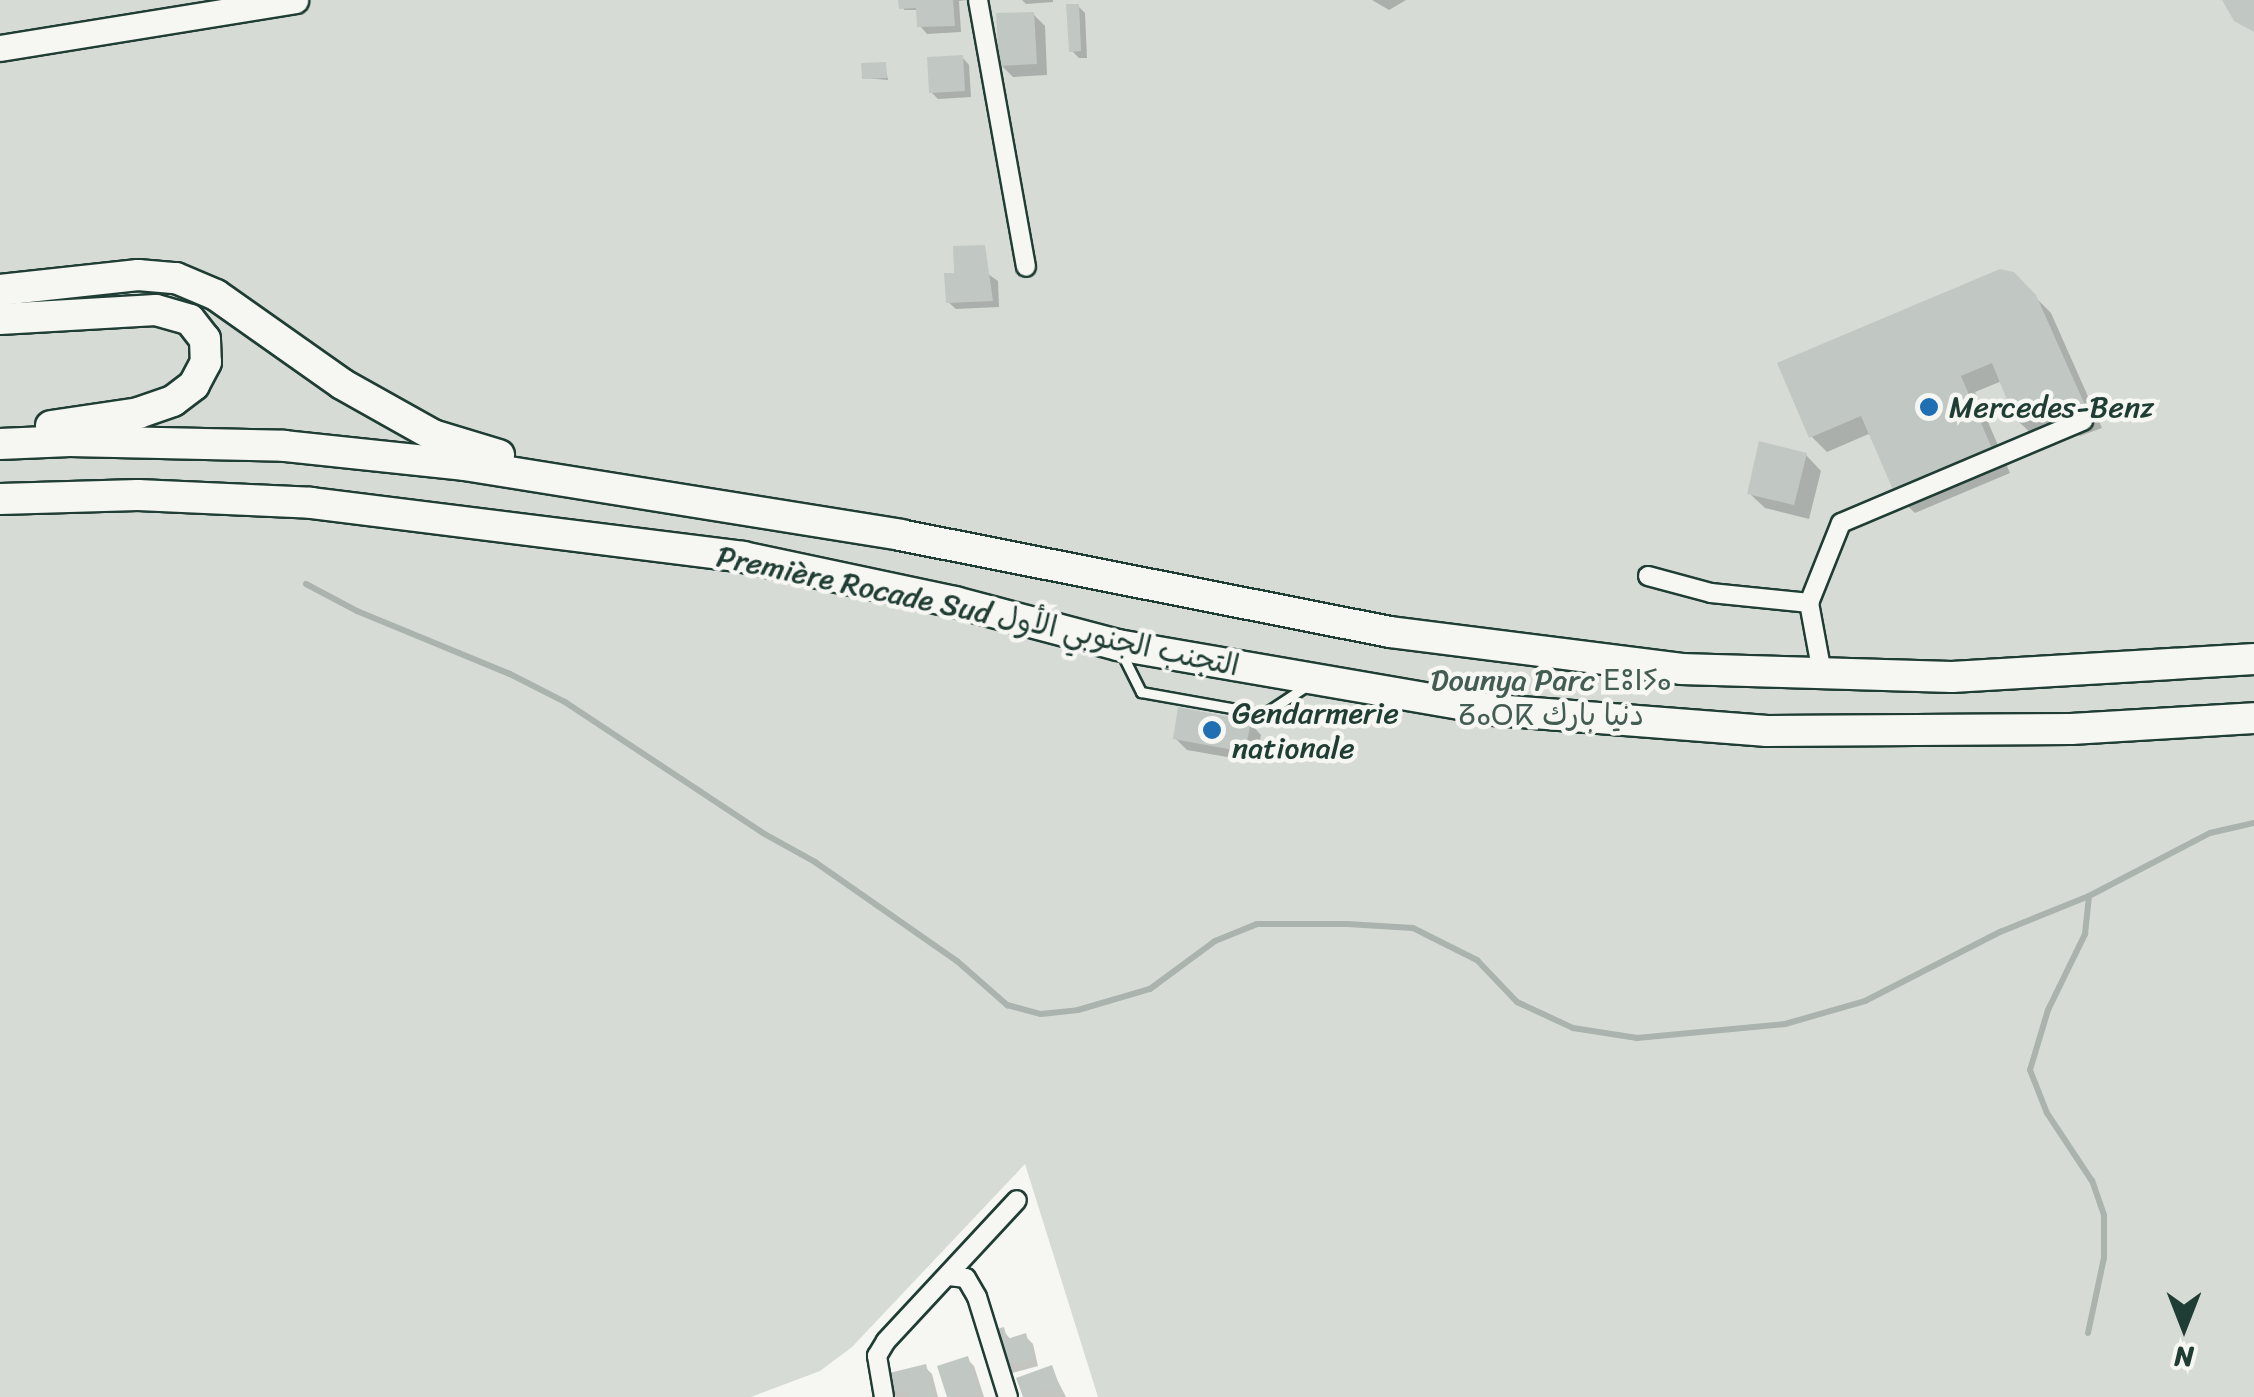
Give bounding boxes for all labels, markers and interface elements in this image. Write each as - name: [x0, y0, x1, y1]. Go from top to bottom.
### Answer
- place label: Mercedes-Benz: [1949, 389, 2154, 425]
- marker: Mercedes-Benz: [1918, 396, 1940, 418]
- street label: Première Rocade Sud التجنب الجنوبي الأول: [714, 538, 1242, 684]
- park label: Dounya Parc ⴹⵓⵏⵢⴰ ⵒⴰⵔⴽ دنيا بارك: [1430, 662, 1672, 732]
- place label: Gendarmerie nationale: [1232, 695, 1399, 766]
- marker: Gendarmerie nationale: [1201, 719, 1223, 741]
- north arrow: [2134, 1277, 2234, 1377]
- text: N: [2174, 1333, 2194, 1382]

